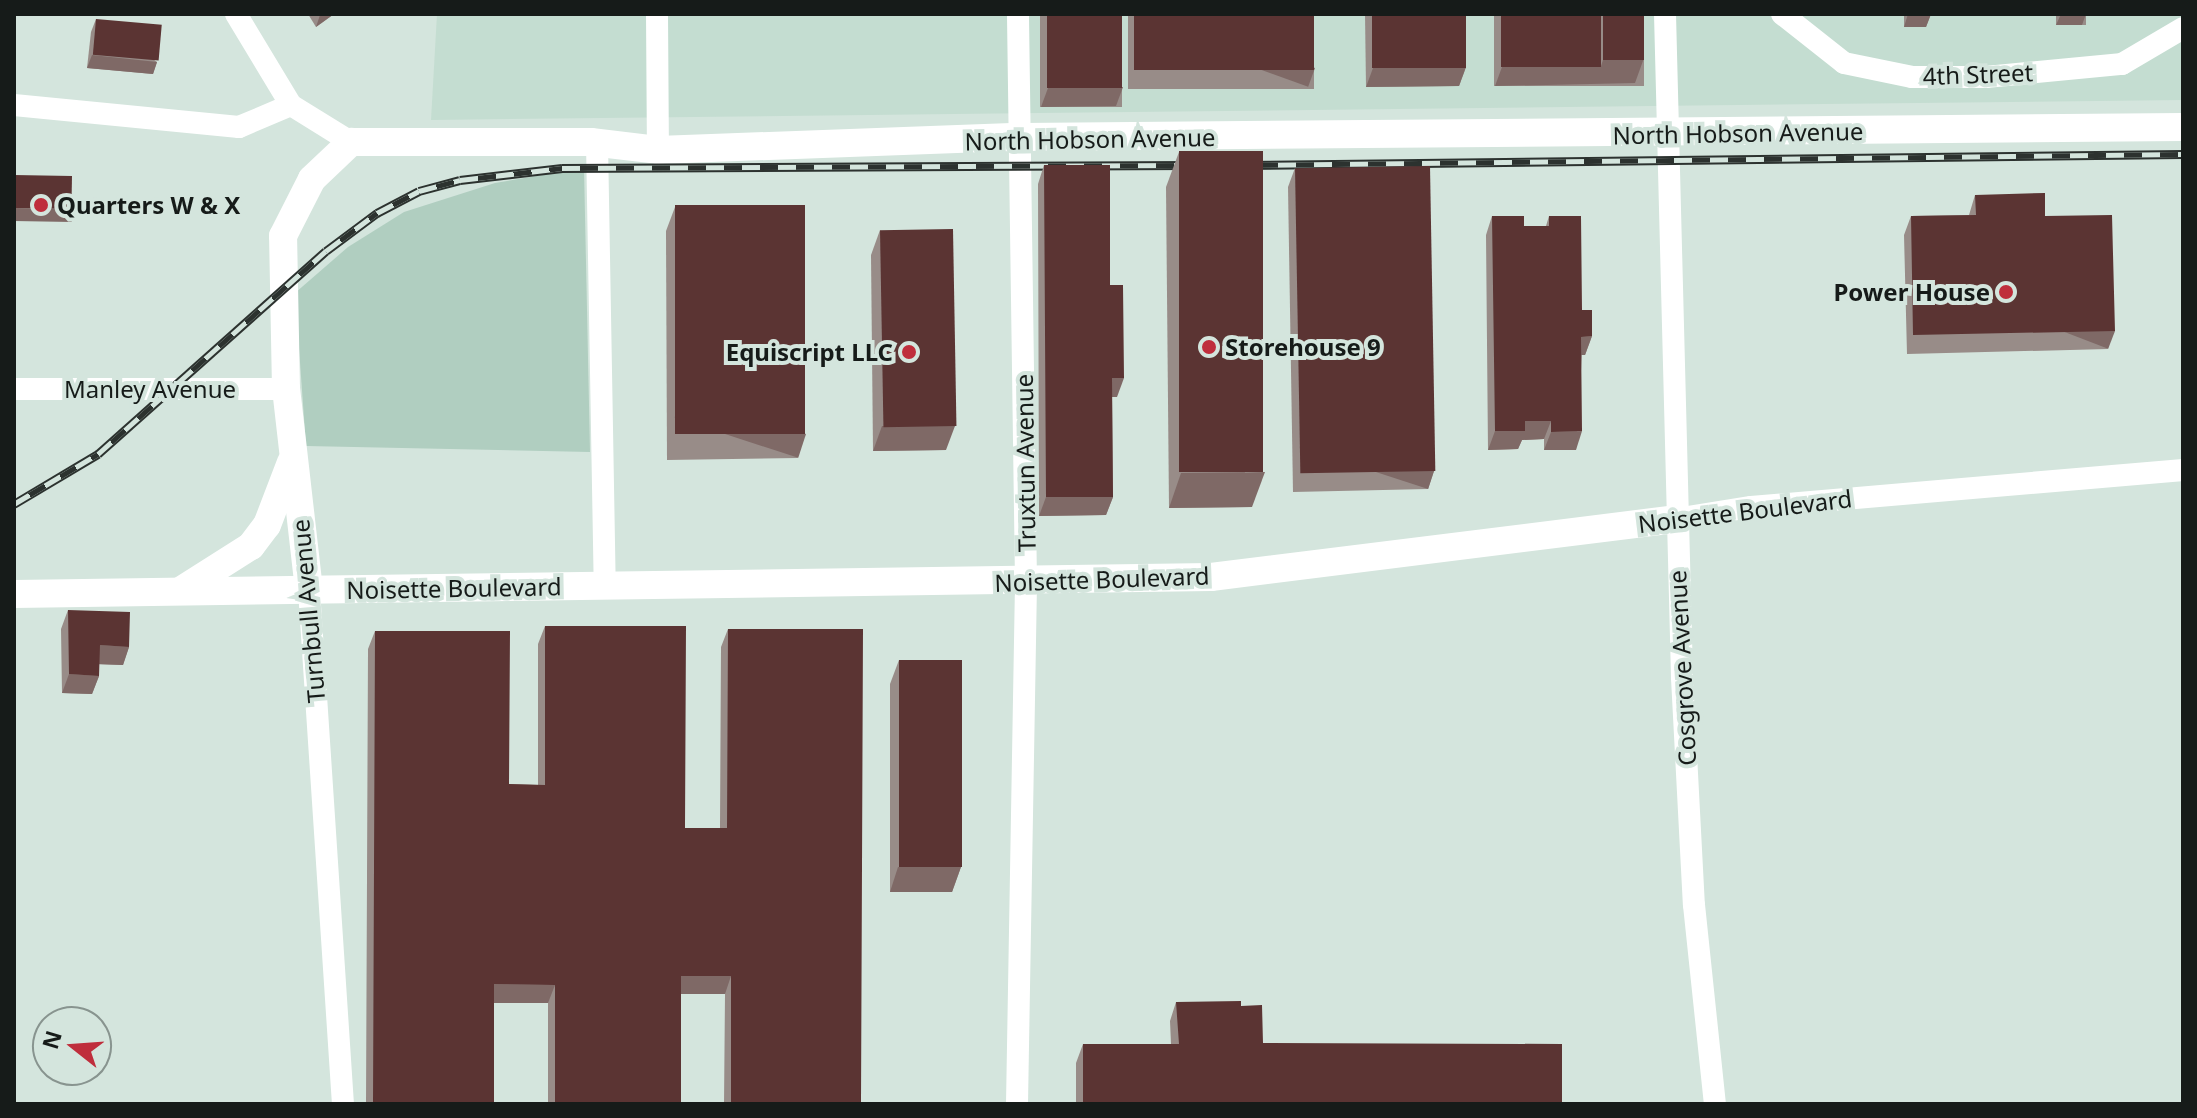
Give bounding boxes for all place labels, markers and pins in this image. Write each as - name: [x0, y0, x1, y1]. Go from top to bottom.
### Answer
- place label: Quarters W & X: [57, 191, 240, 219]
- marker: Quarters W & X: [32, 196, 50, 214]
- place label: Power House: [1833, 278, 1990, 306]
- marker: Power House: [1997, 283, 2015, 301]
- place label: Storehouse 9: [1225, 333, 1381, 361]
- place label: Equiscript LLC: [726, 338, 893, 366]
- marker: Storehouse 9: [1200, 338, 1218, 356]
- marker: Equiscript LLC: [900, 343, 918, 361]

